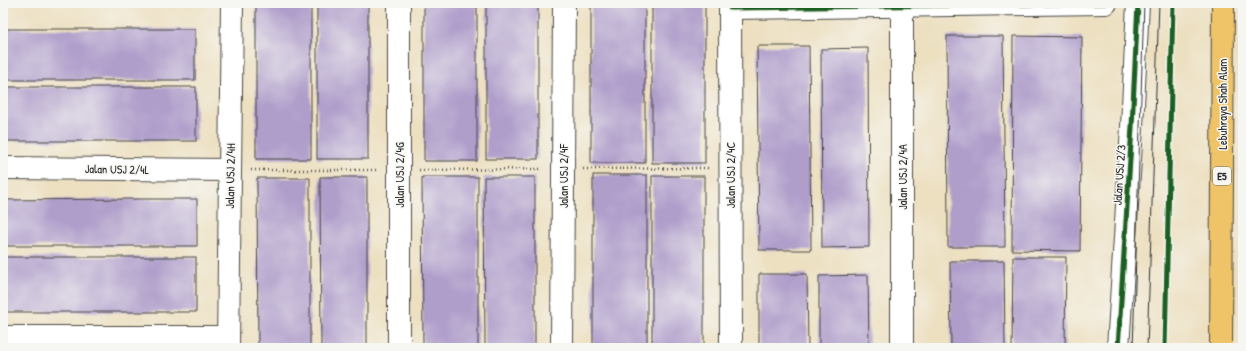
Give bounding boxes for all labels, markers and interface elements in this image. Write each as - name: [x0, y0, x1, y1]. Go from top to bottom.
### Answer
- street label: Lebuhraya Shah Alam: [1214, 59, 1231, 149]
- street label: Jalan USJ 2/4C: [722, 141, 739, 208]
- street label: Jalan USJ 2/4G: [391, 142, 408, 208]
- street label: Jalan USJ 2/4H: [221, 143, 239, 209]
- street label: Jalan USJ 2/4F: [555, 143, 572, 208]
- street label: Jalan USJ 2/4A: [894, 144, 911, 210]
- street label: Jalan USJ 2/3: [1108, 144, 1130, 206]
- street label: Jalan USJ 2/4L: [85, 160, 150, 178]
- road number: E5: [1213, 167, 1231, 185]

